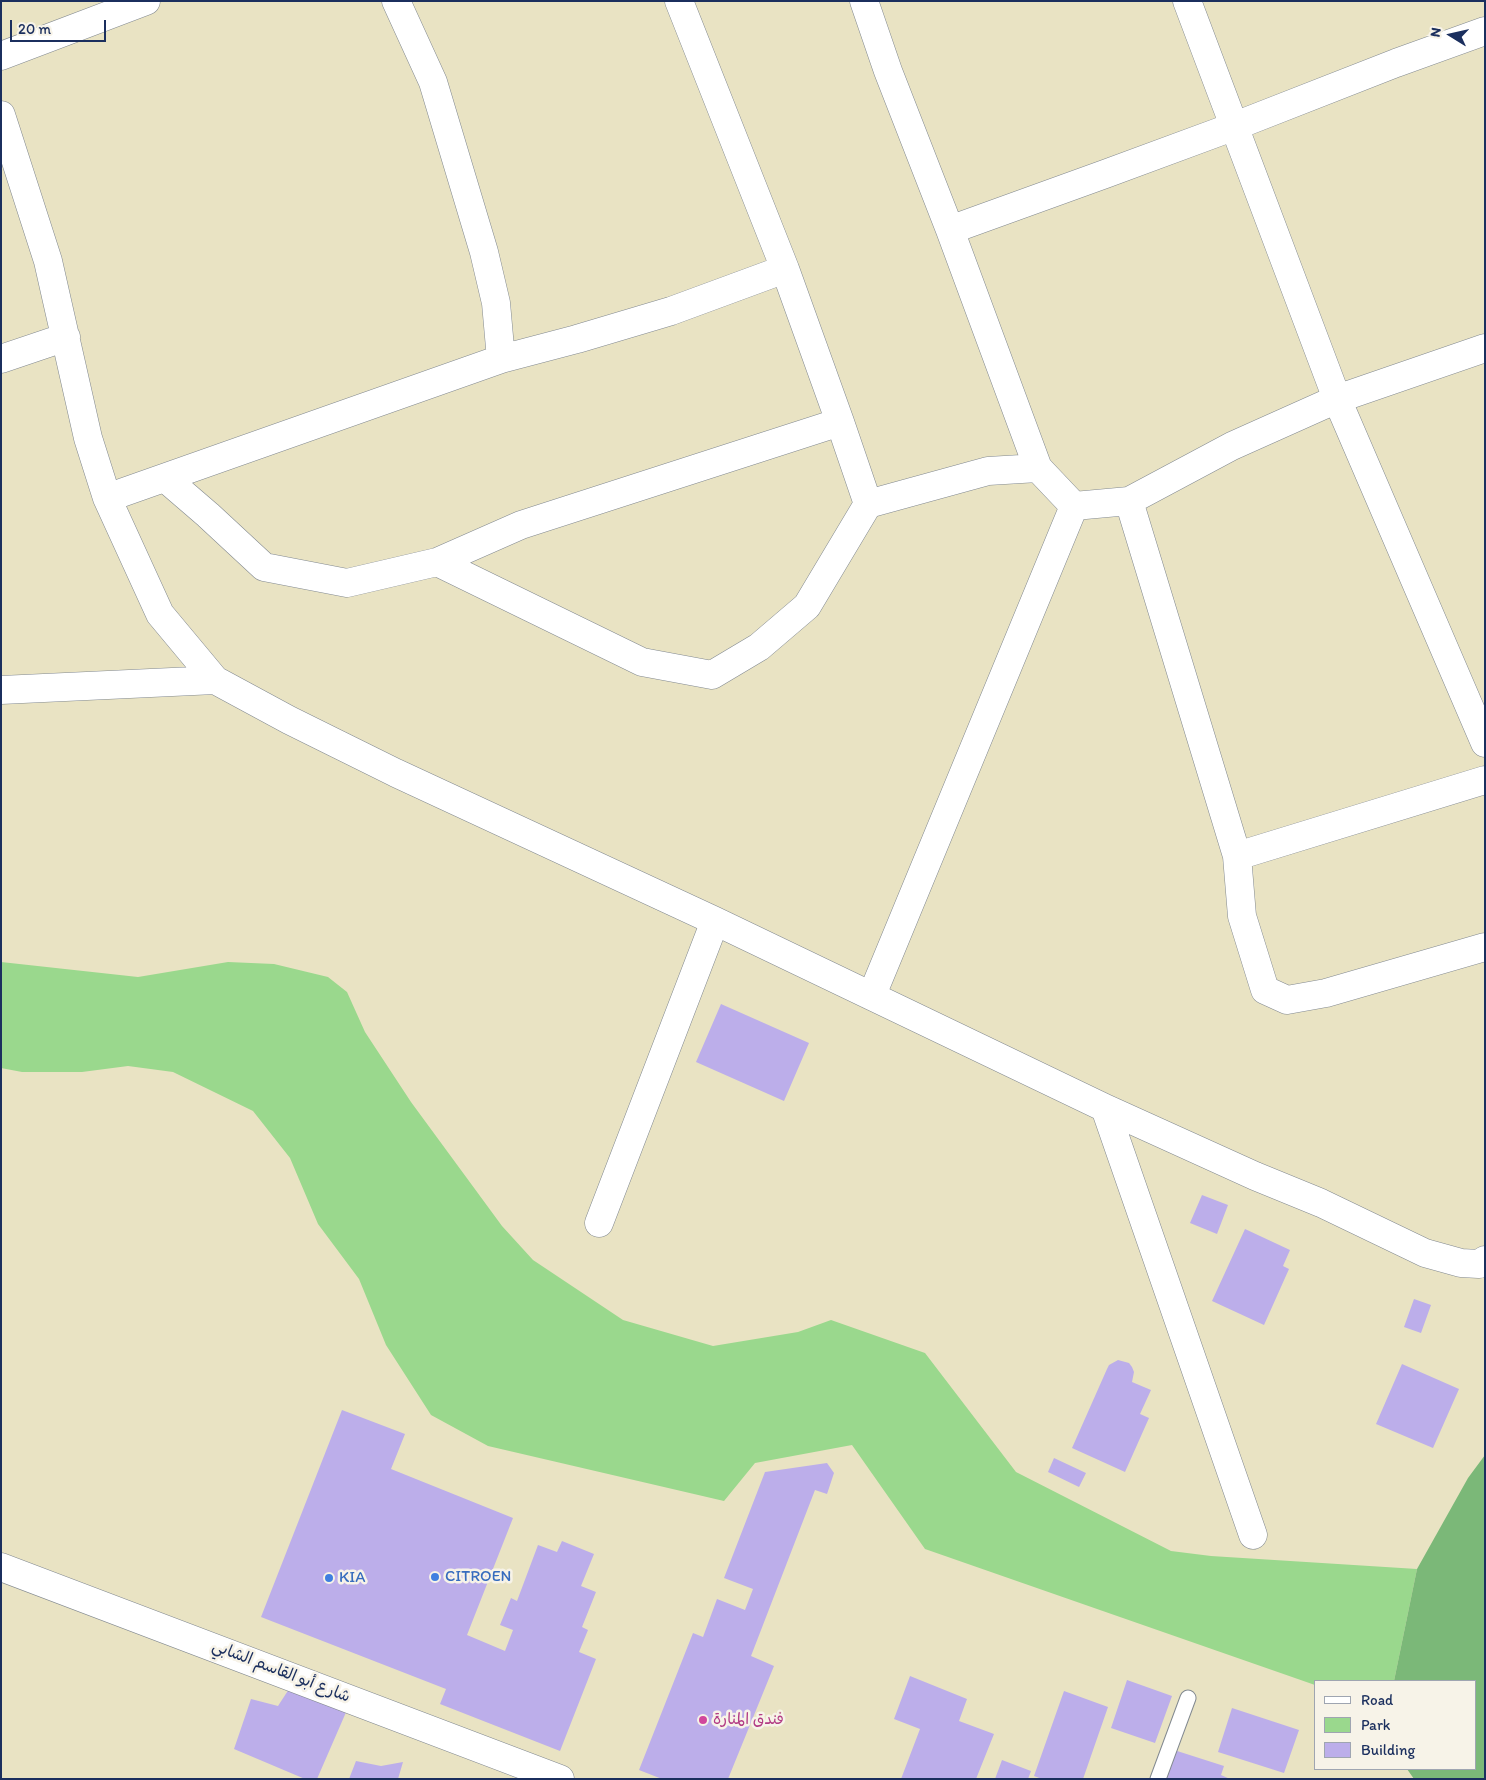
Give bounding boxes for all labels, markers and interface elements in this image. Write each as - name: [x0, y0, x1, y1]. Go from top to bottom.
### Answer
- scale bar: [12, 10, 109, 42]
- north arrow: [1426, 10, 1476, 60]
- text: 20 m: [18, 20, 51, 38]
- text: N: [1427, 26, 1445, 38]
- place label: CITROEN: [445, 1567, 511, 1587]
- place label: KIA: [339, 1568, 365, 1588]
- marker: CITROEN: [429, 1571, 441, 1583]
- marker: KIA: [323, 1572, 335, 1584]
- street label: شارع أبو القاسم الشابي: [209, 1637, 353, 1707]
- legend: [1314, 1680, 1476, 1770]
- text: Road: [1361, 1691, 1393, 1709]
- place label: فندق المنارة: [713, 1710, 784, 1730]
- marker: فندق المنارة: [697, 1714, 709, 1726]
- text: Park: [1361, 1716, 1391, 1734]
- text: Building: [1361, 1741, 1415, 1759]

